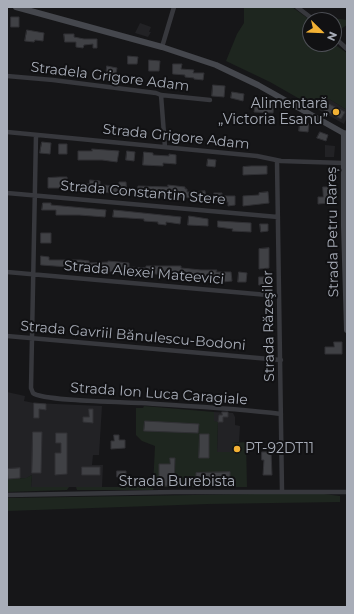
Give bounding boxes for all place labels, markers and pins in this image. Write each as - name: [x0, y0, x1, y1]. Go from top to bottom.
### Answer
- place label: Alimentară „Victoria Esanu”: [218, 96, 328, 128]
- marker: Alimentară „Victoria Esanu”: [331, 107, 341, 117]
- place label: PT-92DT11: [245, 441, 314, 457]
- marker: PT-92DT11: [232, 444, 242, 454]

